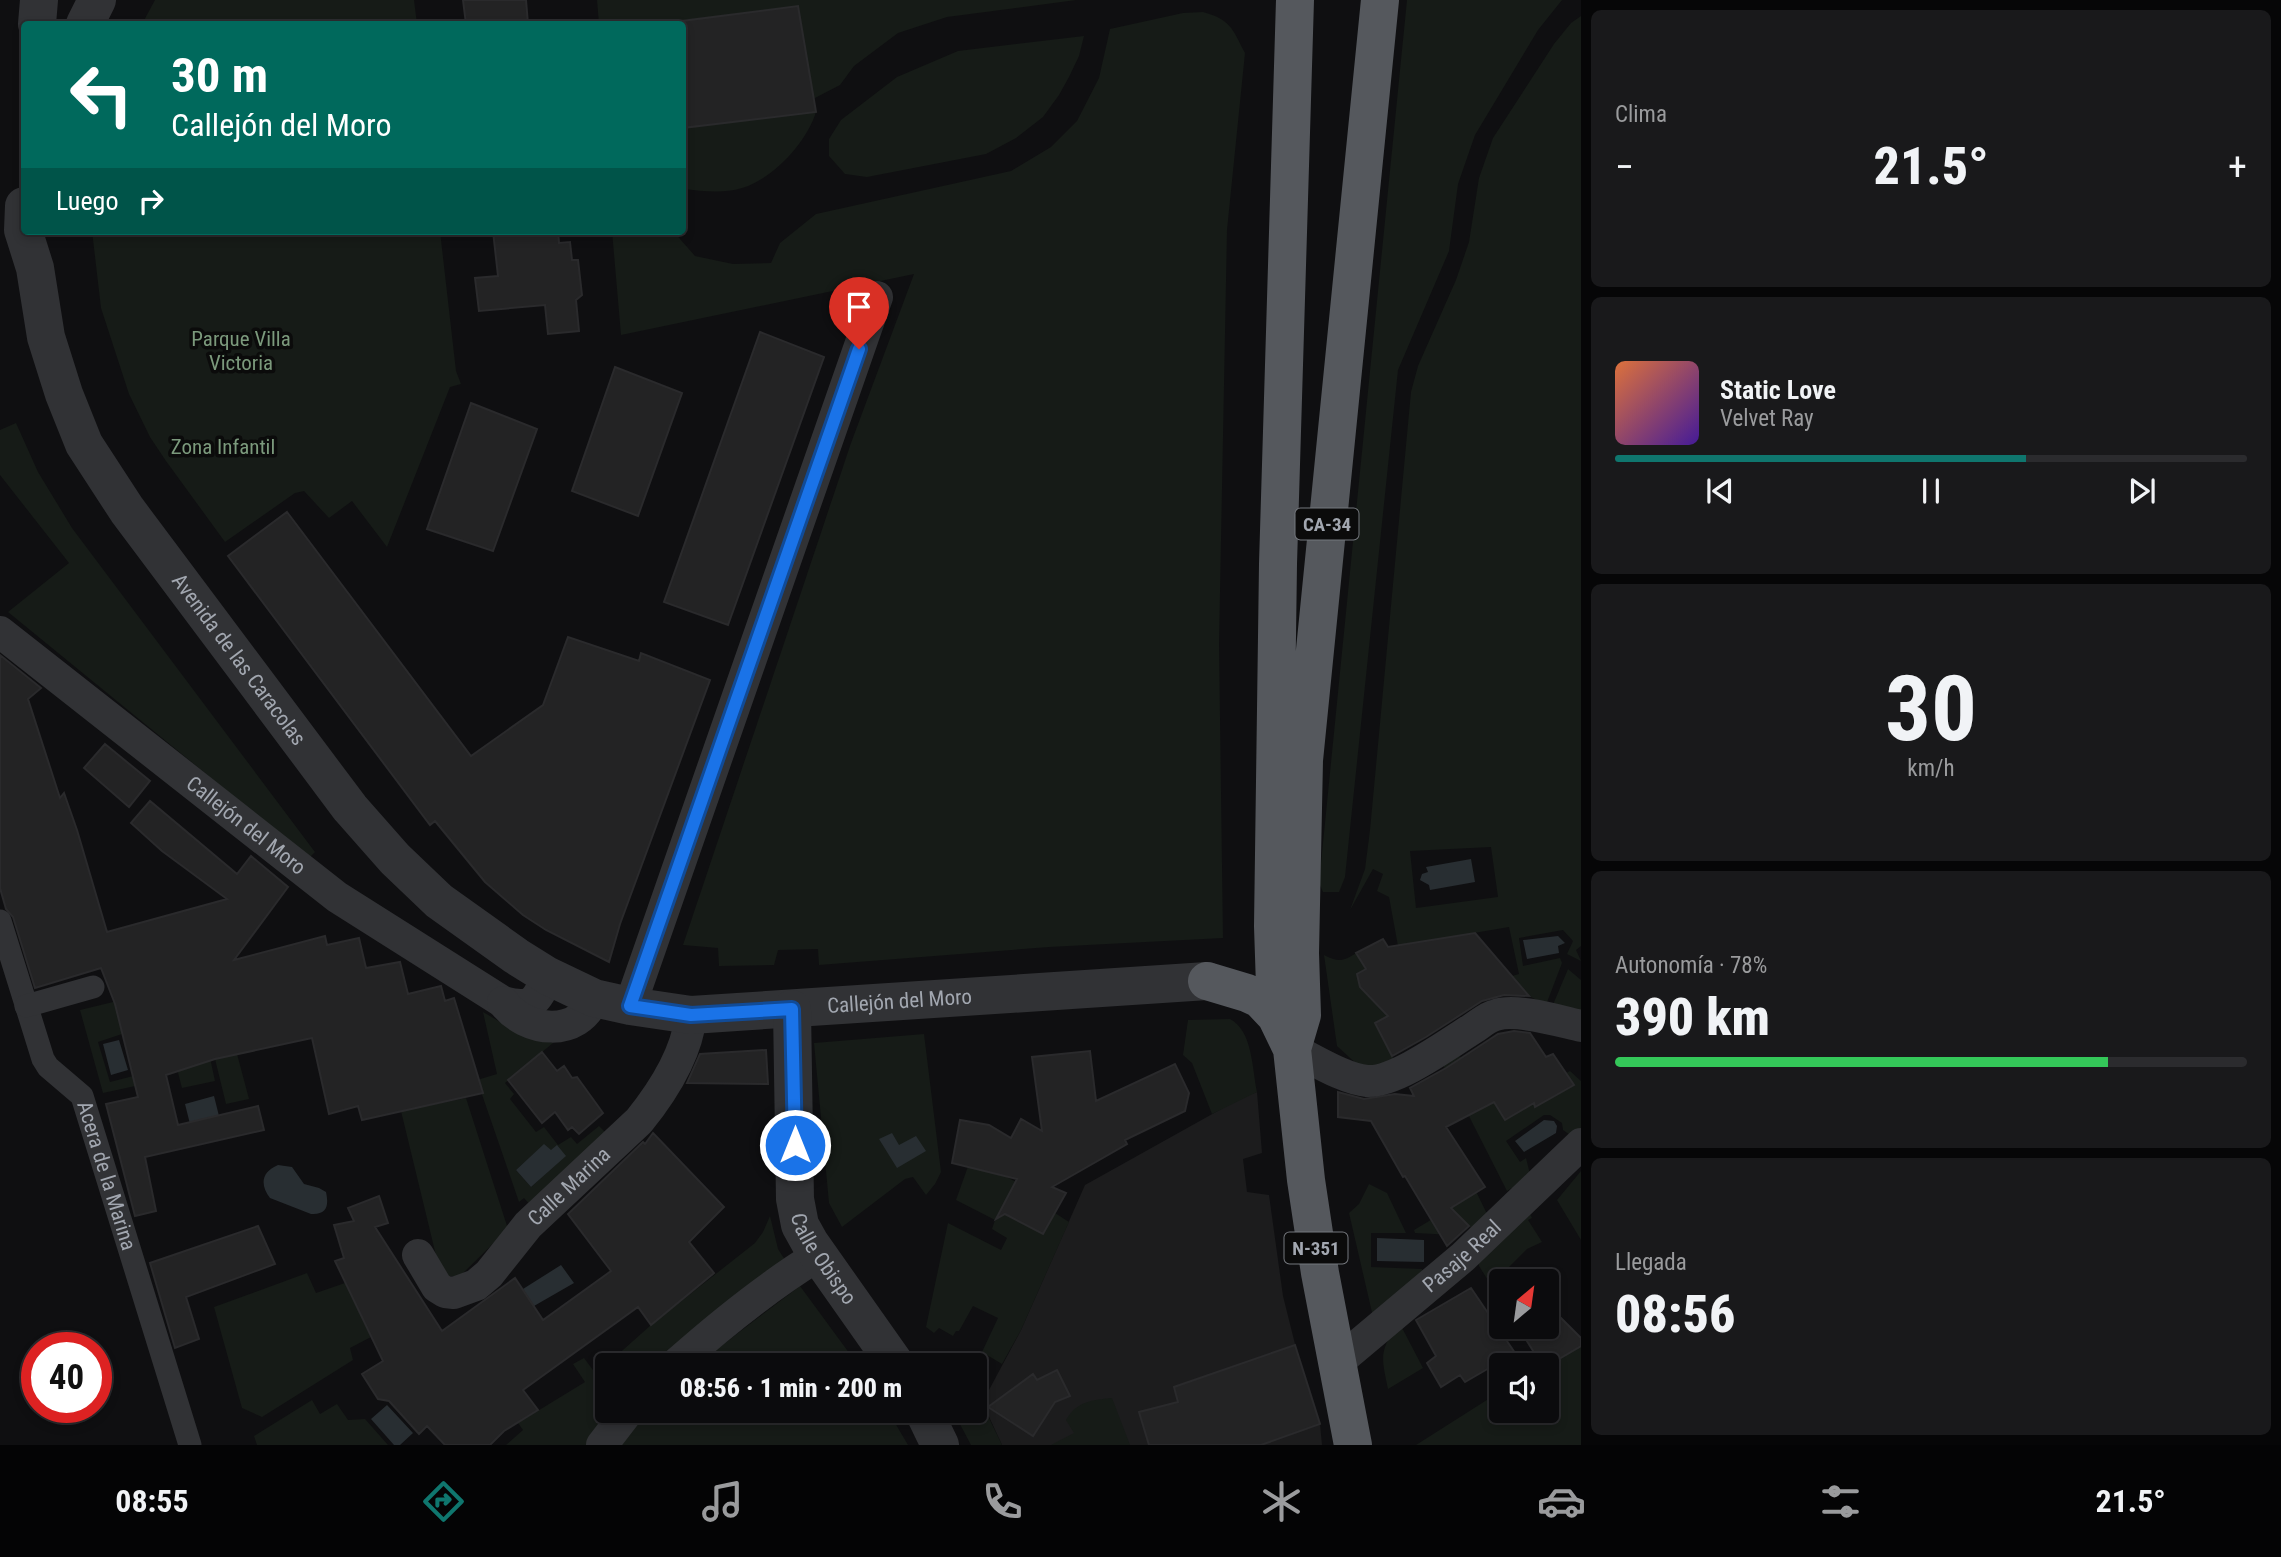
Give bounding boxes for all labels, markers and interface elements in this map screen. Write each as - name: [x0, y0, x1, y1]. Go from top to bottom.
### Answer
- text: 30 m: [171, 47, 268, 104]
- icon: left: [56, 49, 147, 140]
- text: Clima: [1615, 101, 1667, 128]
- text: Callejón del Moro: [171, 106, 392, 144]
- text: 21.5°: [1873, 136, 1989, 197]
- text: −: [1615, 145, 1634, 189]
- text: +: [2228, 145, 2247, 189]
- icon: right: [132, 182, 170, 220]
- text: Luego: [56, 186, 118, 216]
- pin: [829, 277, 889, 349]
- icon: arrive: [840, 288, 878, 326]
- park label: Parque Villa Victoria: [191, 327, 291, 375]
- text: Static Love: [1720, 375, 1836, 405]
- text: Velvet Ray: [1720, 405, 1814, 432]
- park label: Zona Infantil: [171, 435, 275, 459]
- icon: previous: [1701, 472, 1739, 510]
- icon: pause: [1912, 472, 1950, 510]
- icon: next: [2123, 472, 2161, 510]
- road number: CA-34: [1296, 509, 1358, 540]
- street label: Avenida de las Caracolas: [167, 569, 311, 750]
- text: 30: [1885, 656, 1977, 762]
- text: km/h: [1907, 755, 1955, 782]
- street label: Callejón del Moro: [182, 771, 310, 880]
- text: Autonomía · 78%: [1615, 952, 1767, 979]
- street label: Callejón del Moro: [826, 985, 973, 1018]
- text: 390 km: [1615, 987, 1770, 1048]
- street label: Acera de la Marina: [72, 1098, 141, 1253]
- position arrow: [758, 1108, 832, 1182]
- street label: Calle Marina: [523, 1142, 615, 1231]
- street label: Calle Obispo: [786, 1211, 861, 1309]
- street label: Pasaje Real: [1418, 1215, 1506, 1297]
- road number: N-351: [1284, 1232, 1348, 1264]
- text: Llegada: [1615, 1249, 1687, 1276]
- north arrow: [1489, 1269, 1559, 1339]
- map controls: [1489, 1269, 1559, 1423]
- text: 08:56: [1615, 1284, 1735, 1345]
- speed limit sign: 40: [21, 1332, 112, 1423]
- button: sound: [1489, 1353, 1559, 1423]
- text: 08:56 · 1 min · 200 m: [680, 1373, 902, 1403]
- icon: directions: [419, 1477, 468, 1526]
- icon: music: [698, 1477, 747, 1526]
- icon: phone: [978, 1477, 1027, 1526]
- icon: climate: [1257, 1477, 1306, 1526]
- icon: car: [1537, 1477, 1586, 1526]
- icon: filters: [1816, 1477, 1865, 1526]
- text: 08:55: [115, 1482, 189, 1520]
- text: 21.5°: [2095, 1482, 2166, 1520]

